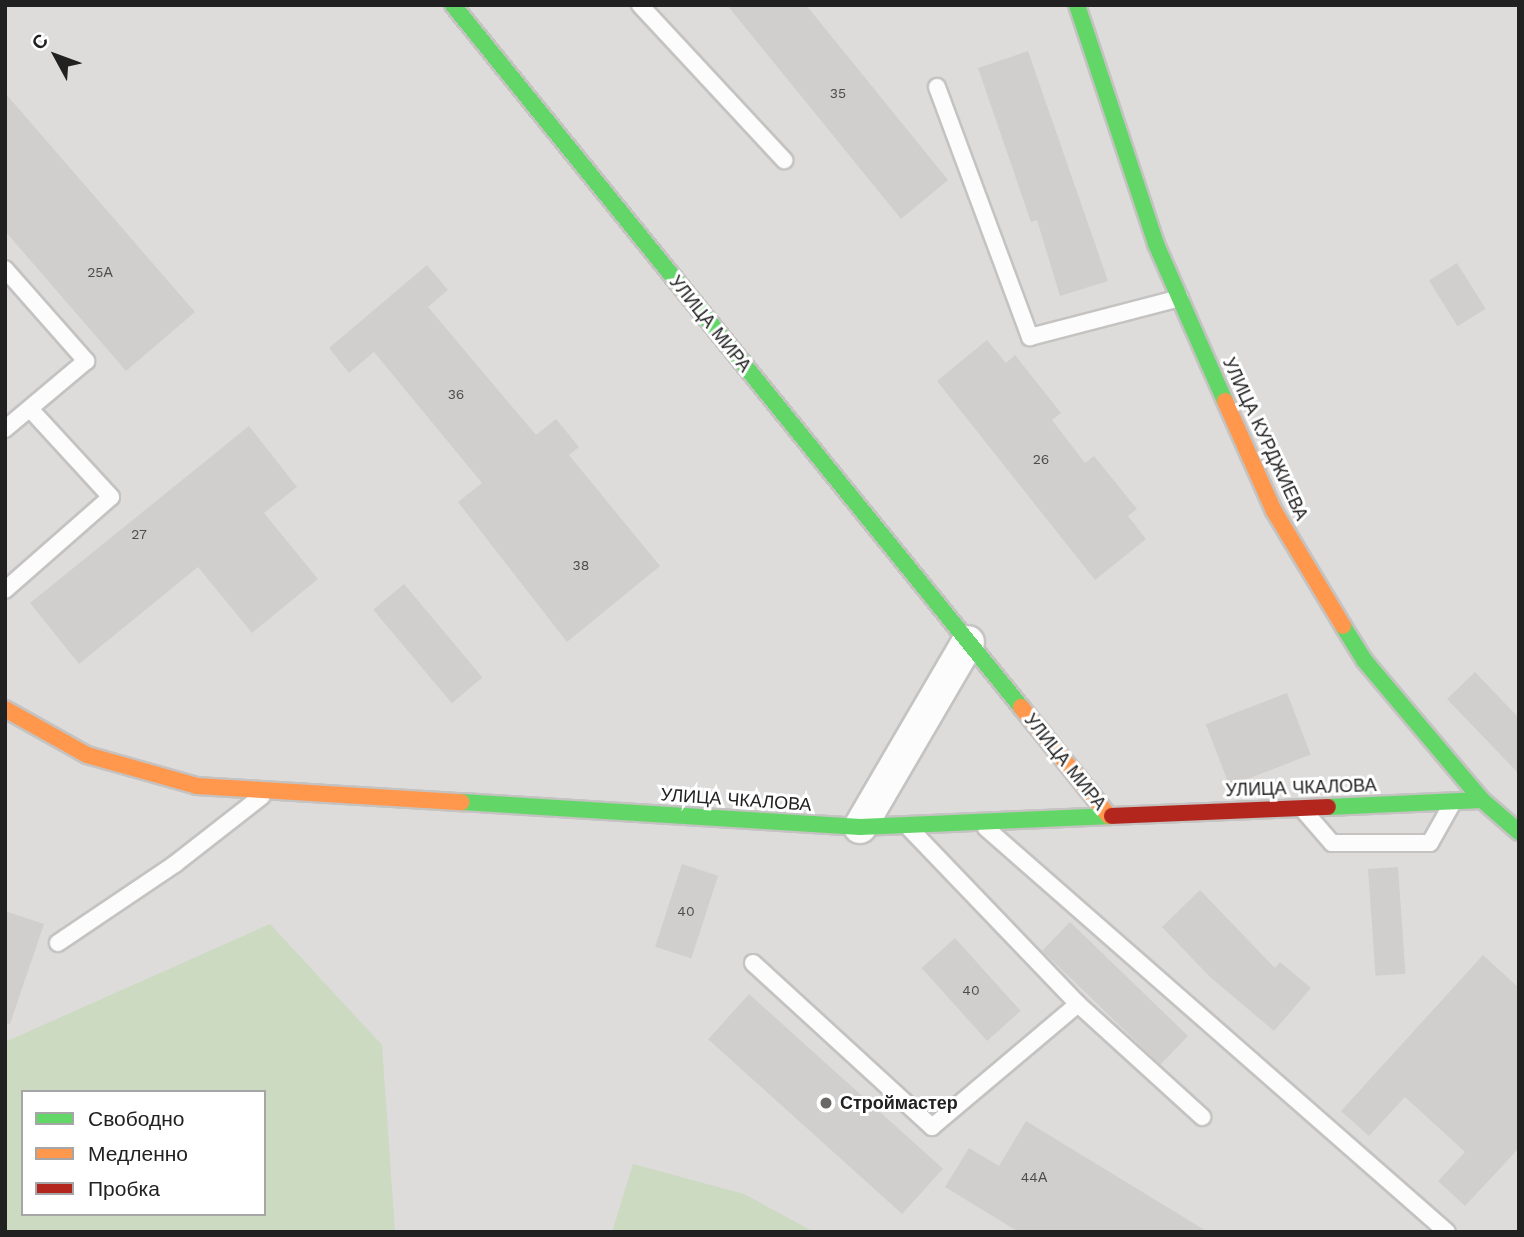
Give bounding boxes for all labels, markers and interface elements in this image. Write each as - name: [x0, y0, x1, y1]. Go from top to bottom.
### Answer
- north arrow: [21, 21, 91, 91]
- text: С: [27, 29, 53, 55]
- house number: 35: [830, 85, 846, 101]
- house number: 25А: [87, 264, 113, 280]
- street label: УЛИЦА МИРА: [665, 271, 755, 377]
- street label: УЛИЦА КУРДЖИЕВА: [1218, 354, 1312, 524]
- house number: 36: [448, 386, 464, 402]
- house number: 26: [1033, 451, 1049, 467]
- house number: 27: [131, 526, 147, 542]
- house number: 38: [573, 557, 589, 573]
- street label: УЛИЦА МИРА: [1020, 709, 1110, 815]
- street label: УЛИЦА ЧКАЛОВА: [1225, 775, 1377, 801]
- street label: УЛИЦА ЧКАЛОВА: [660, 784, 812, 816]
- house number: 40: [677, 903, 695, 919]
- house number: 40: [962, 982, 980, 998]
- legend: [21, 1090, 266, 1216]
- place label: Строймастер: [840, 1092, 958, 1114]
- marker: Строймастер: [818, 1095, 834, 1111]
- text: Свободно: [88, 1106, 185, 1131]
- text: Медленно: [88, 1141, 188, 1166]
- house number: 44А: [1021, 1169, 1047, 1185]
- text: Пробка: [88, 1176, 160, 1201]

